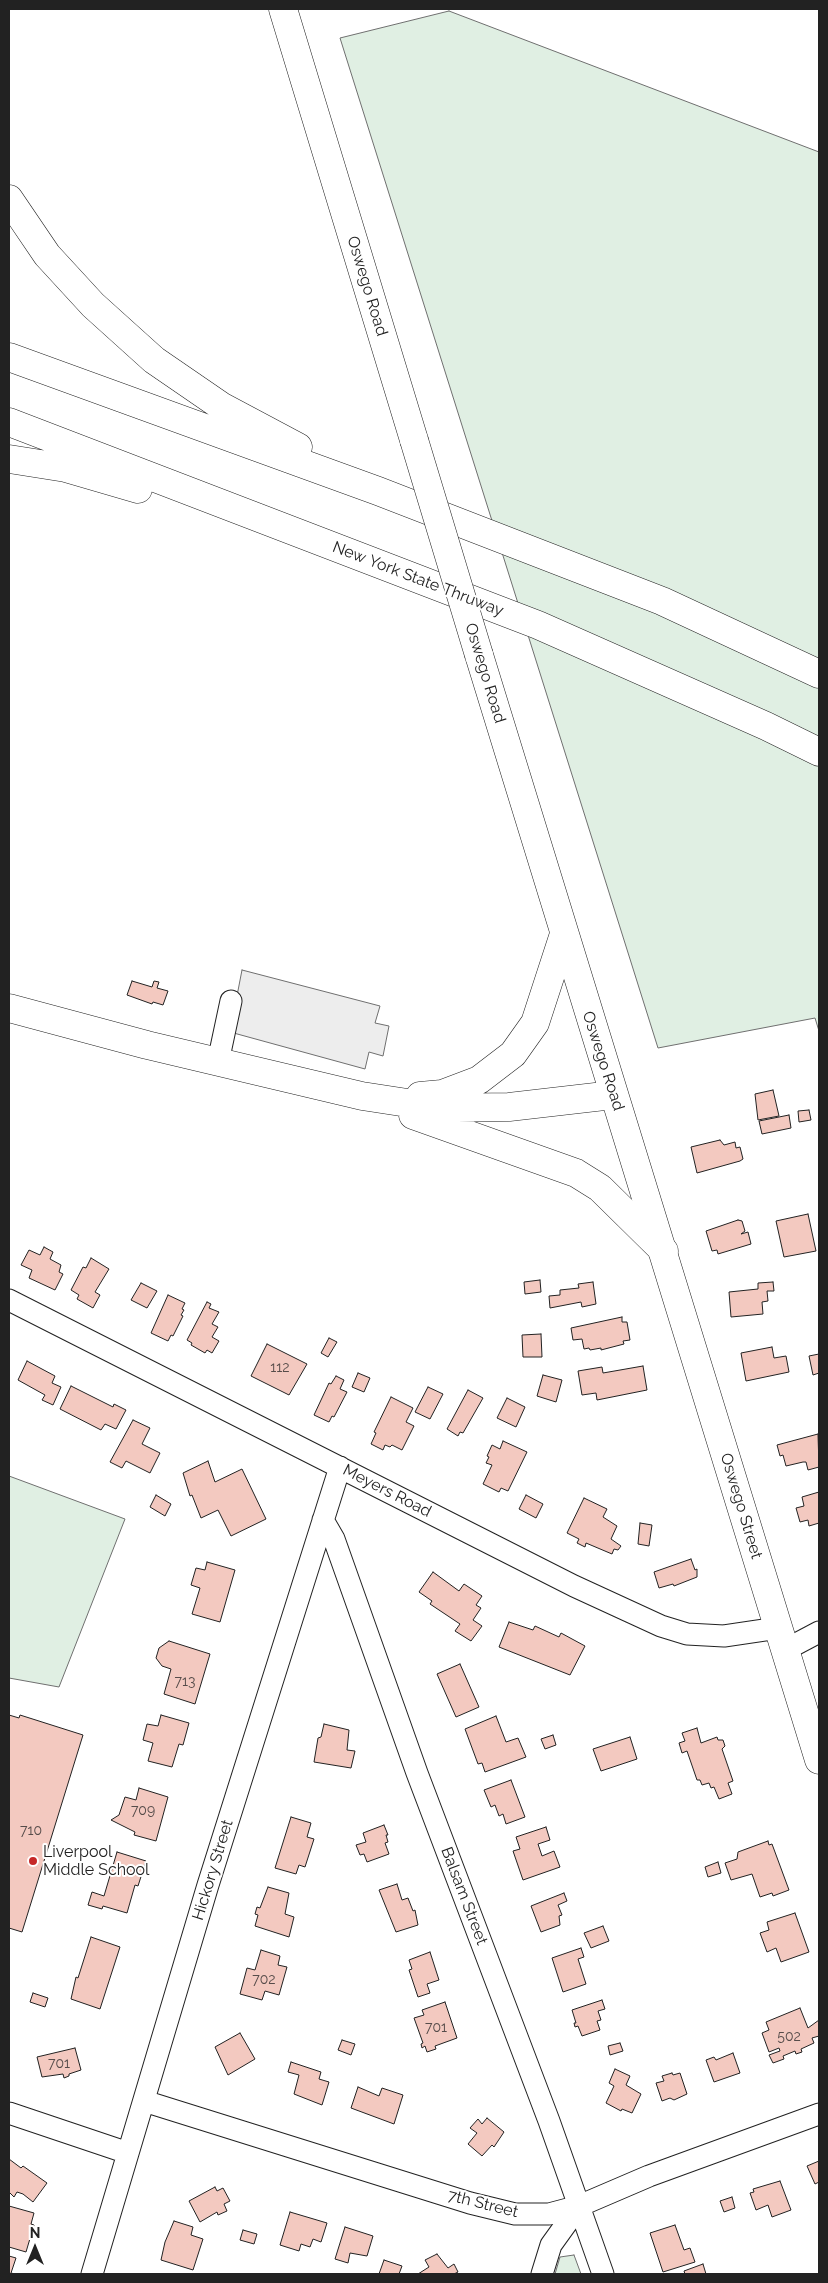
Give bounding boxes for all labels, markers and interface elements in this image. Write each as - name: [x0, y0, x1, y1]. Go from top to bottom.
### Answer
- street label: Oswego Road: [343, 234, 391, 338]
- street label: New York State Thruway: [330, 538, 506, 620]
- street label: Oswego Road: [461, 621, 509, 725]
- street label: Oswego Road: [578, 1009, 628, 1113]
- house number: 112: [270, 1360, 290, 1376]
- street label: Oswego Street: [716, 1451, 766, 1561]
- street label: Meyers Road: [340, 1461, 434, 1521]
- house number: 713: [175, 1674, 195, 1690]
- house number: 709: [131, 1803, 155, 1819]
- street label: Hickory Street: [189, 1817, 237, 1923]
- house number: 710: [20, 1823, 42, 1839]
- place label: Liverpool Middle School: [43, 1842, 149, 1880]
- street label: Balsam Street: [437, 1844, 491, 1948]
- marker: Liverpool Middle School: [27, 1855, 39, 1867]
- house number: 702: [252, 1972, 276, 1988]
- house number: 701: [425, 2020, 447, 2036]
- house number: 502: [777, 2029, 801, 2045]
- house number: 701: [48, 2056, 70, 2072]
- street label: 7th Street: [446, 2186, 520, 2222]
- north arrow: [10, 2223, 60, 2273]
- text: N: [30, 2225, 40, 2241]

